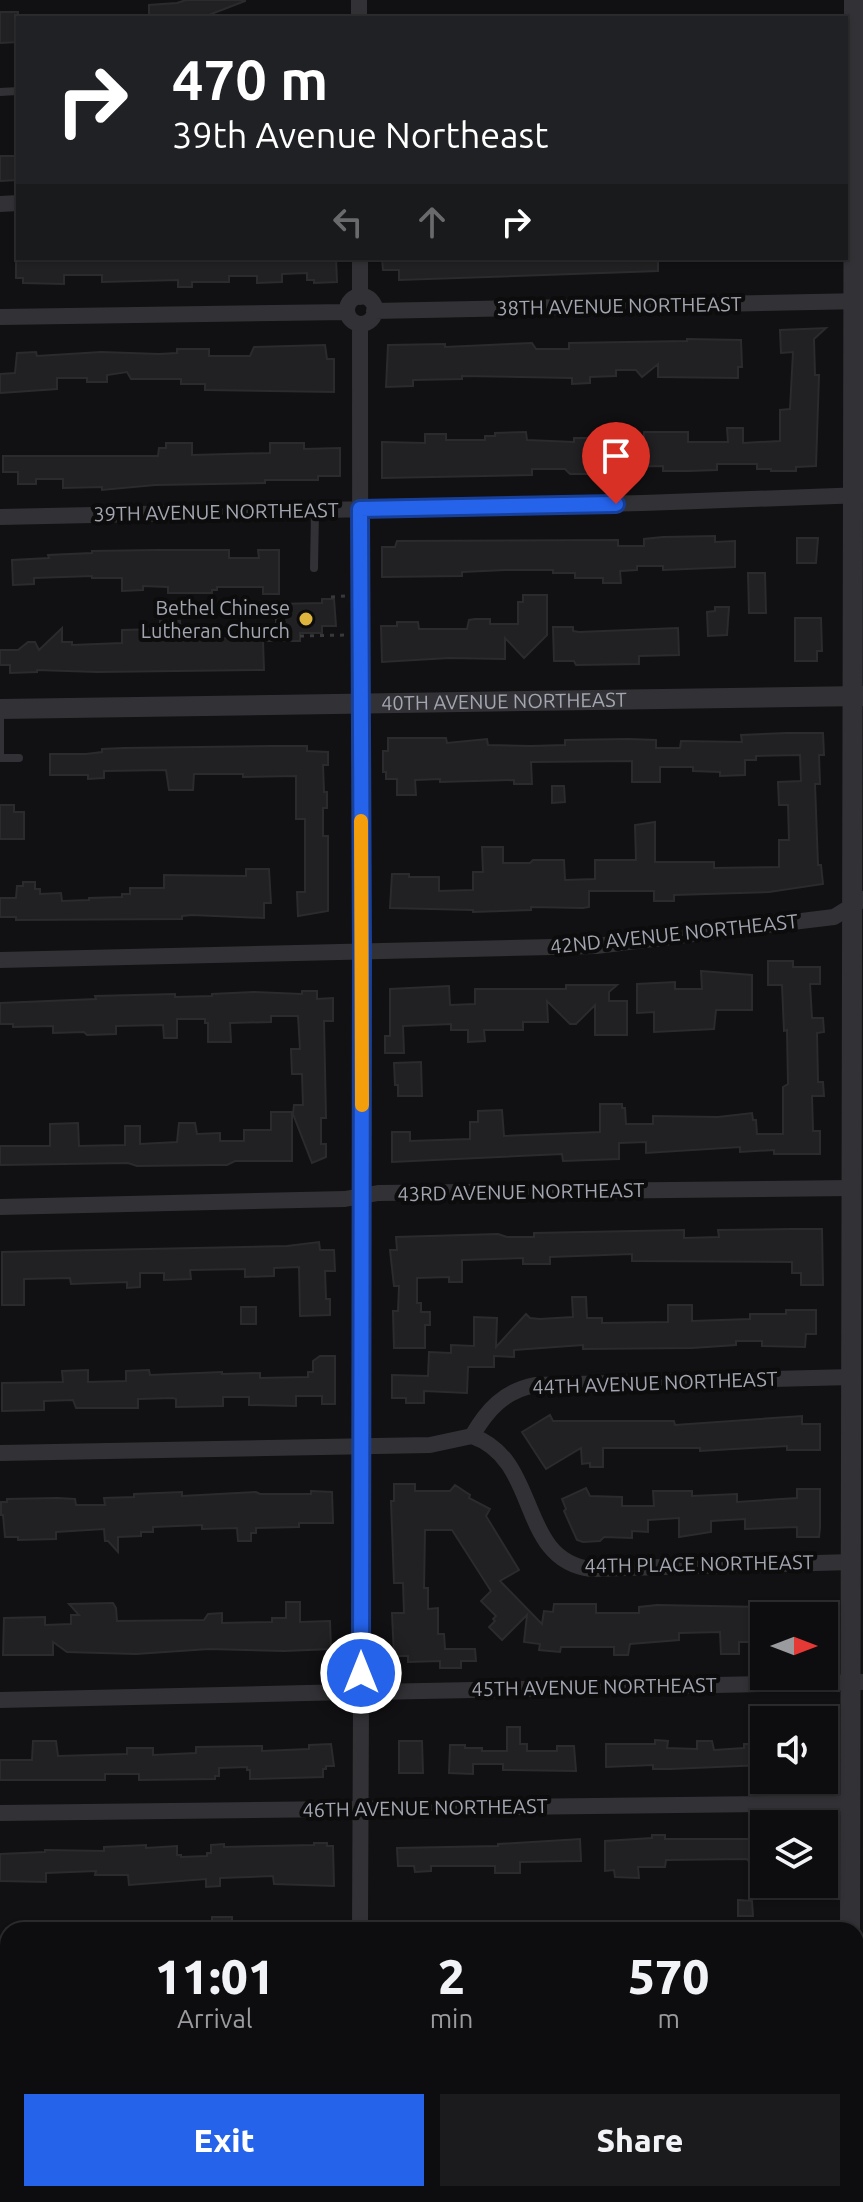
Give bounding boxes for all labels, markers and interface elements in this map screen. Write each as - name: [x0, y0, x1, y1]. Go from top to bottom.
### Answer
- icon: right: [40, 48, 144, 152]
- text: 470 m: [172, 48, 328, 111]
- text: 39th Avenue Northeast: [172, 114, 548, 155]
- icon: left: [326, 200, 370, 244]
- icon: ahead: [410, 200, 454, 244]
- icon: right: [494, 200, 538, 244]
- street label: 38TH AVENUE NORTHEAST: [496, 292, 742, 319]
- pin: [582, 422, 650, 504]
- icon: arrive: [594, 434, 638, 478]
- street label: 39TH AVENUE NORTHEAST: [93, 498, 339, 525]
- place label: Bethel Chinese Lutheran Church: [141, 596, 290, 642]
- marker: Bethel Chinese Lutheran Church: [297, 610, 315, 628]
- street label: 40TH AVENUE NORTHEAST: [381, 688, 627, 714]
- street label: 42ND AVENUE NORTHEAST: [549, 909, 799, 958]
- street label: 43RD AVENUE NORTHEAST: [397, 1178, 645, 1205]
- street label: 44TH AVENUE NORTHEAST: [532, 1367, 778, 1398]
- street label: 44TH PLACE NORTHEAST: [584, 1550, 814, 1577]
- north arrow: [750, 1602, 838, 1690]
- map controls: [750, 1602, 838, 1898]
- position arrow: [319, 1631, 403, 1715]
- street label: 45TH AVENUE NORTHEAST: [471, 1673, 717, 1700]
- button: sound: [750, 1706, 838, 1794]
- street label: 46TH AVENUE NORTHEAST: [302, 1794, 548, 1821]
- button: layers: [750, 1810, 838, 1898]
- text: 11:01: [155, 1949, 275, 2003]
- text: 2: [438, 1949, 465, 2003]
- text: 570: [628, 1949, 709, 2003]
- text: Arrival: [177, 2004, 253, 2033]
- text: min: [430, 2004, 473, 2033]
- text: m: [657, 2004, 680, 2033]
- button: Exit: [24, 2094, 424, 2186]
- button: Share: [440, 2094, 840, 2186]

